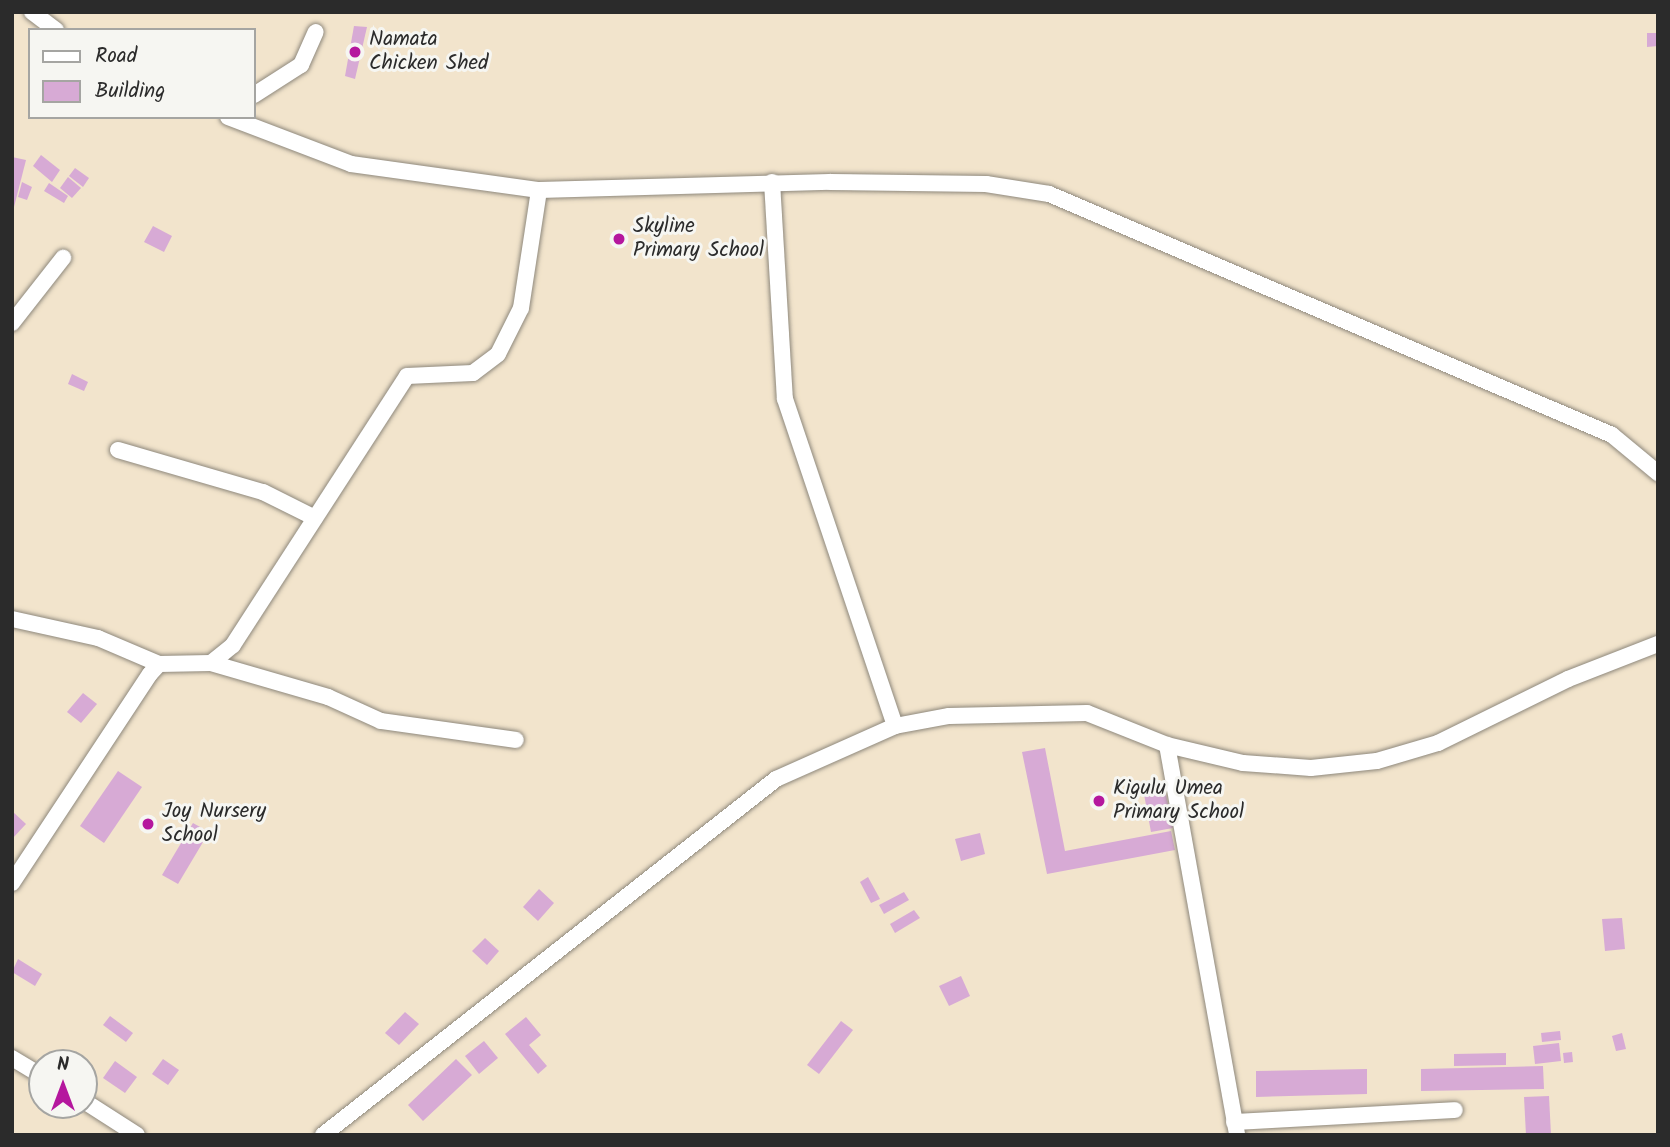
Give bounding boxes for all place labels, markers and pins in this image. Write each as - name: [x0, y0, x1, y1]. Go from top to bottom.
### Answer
- place label: Namata Chicken Shed: [369, 27, 488, 77]
- marker: Namata Chicken Shed: [347, 44, 363, 60]
- place label: Skyline Primary School: [633, 214, 764, 264]
- marker: Skyline Primary School: [611, 231, 627, 247]
- place label: Kigulu Umea Primary School: [1113, 776, 1244, 826]
- marker: Kigulu Umea Primary School: [1091, 793, 1107, 809]
- place label: Joy Nursery School: [162, 799, 266, 849]
- marker: Joy Nursery School: [140, 816, 156, 832]

